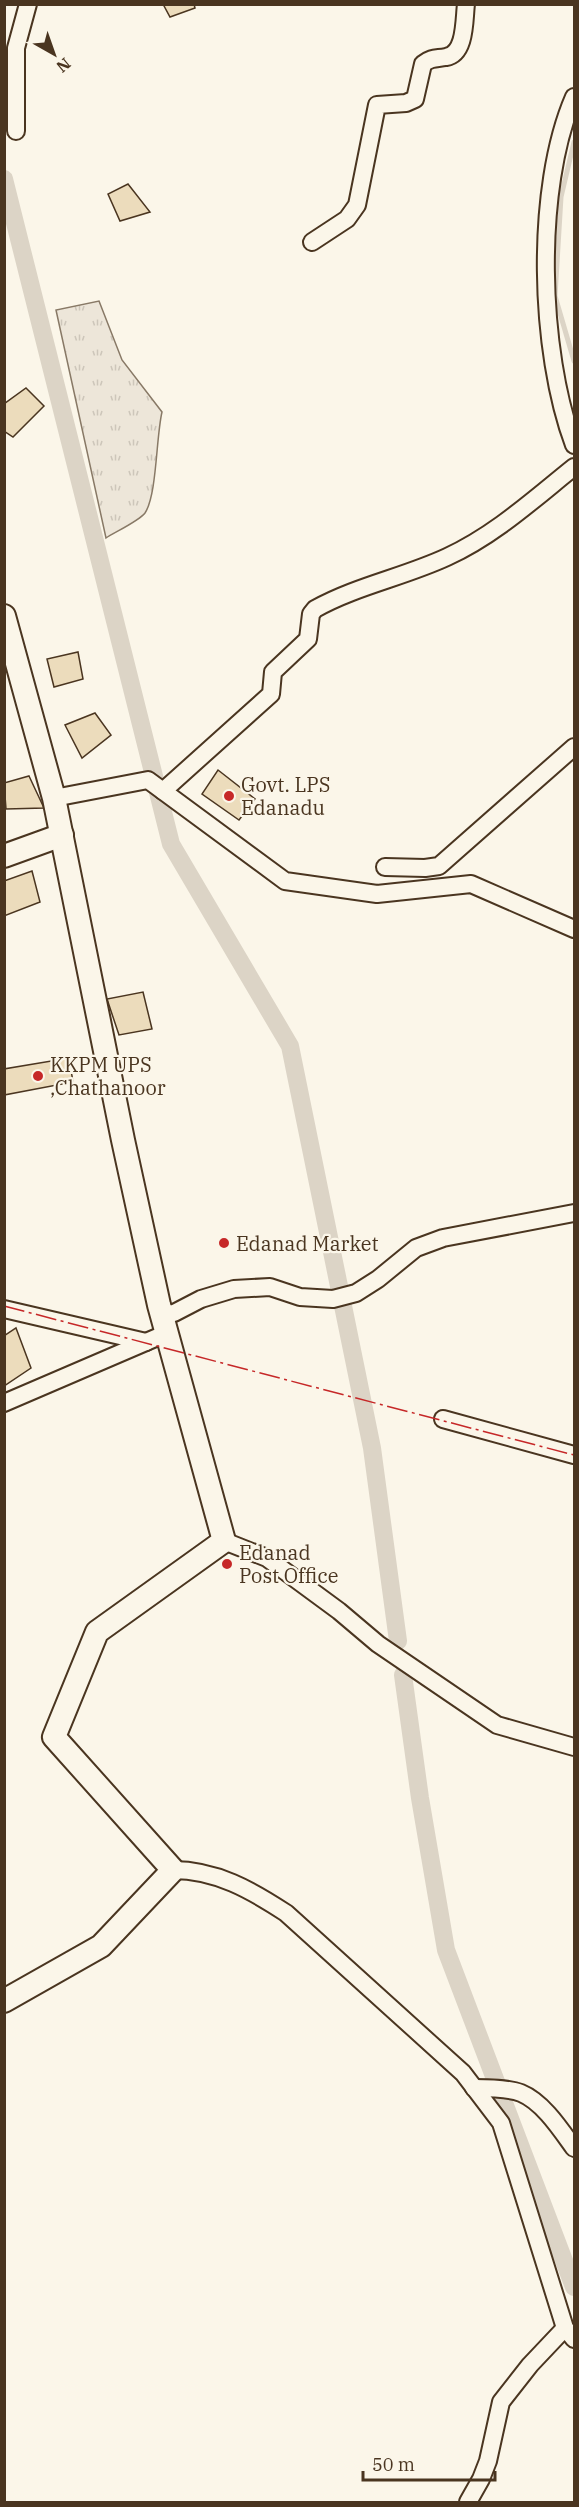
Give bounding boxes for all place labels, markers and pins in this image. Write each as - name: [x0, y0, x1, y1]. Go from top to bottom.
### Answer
- place label: Govt. LPS Edanadu: [241, 771, 331, 821]
- marker: Govt. LPS Edanadu: [222, 789, 236, 803]
- place label: KKPM UPS ,Chathanoor: [50, 1051, 166, 1101]
- marker: KKPM UPS ,Chathanoor: [31, 1069, 45, 1083]
- place label: Edanad Market: [236, 1230, 379, 1257]
- marker: Edanad Market: [217, 1236, 231, 1250]
- place label: Edanad Post Office: [239, 1539, 338, 1589]
- marker: Edanad Post Office: [220, 1557, 234, 1571]

